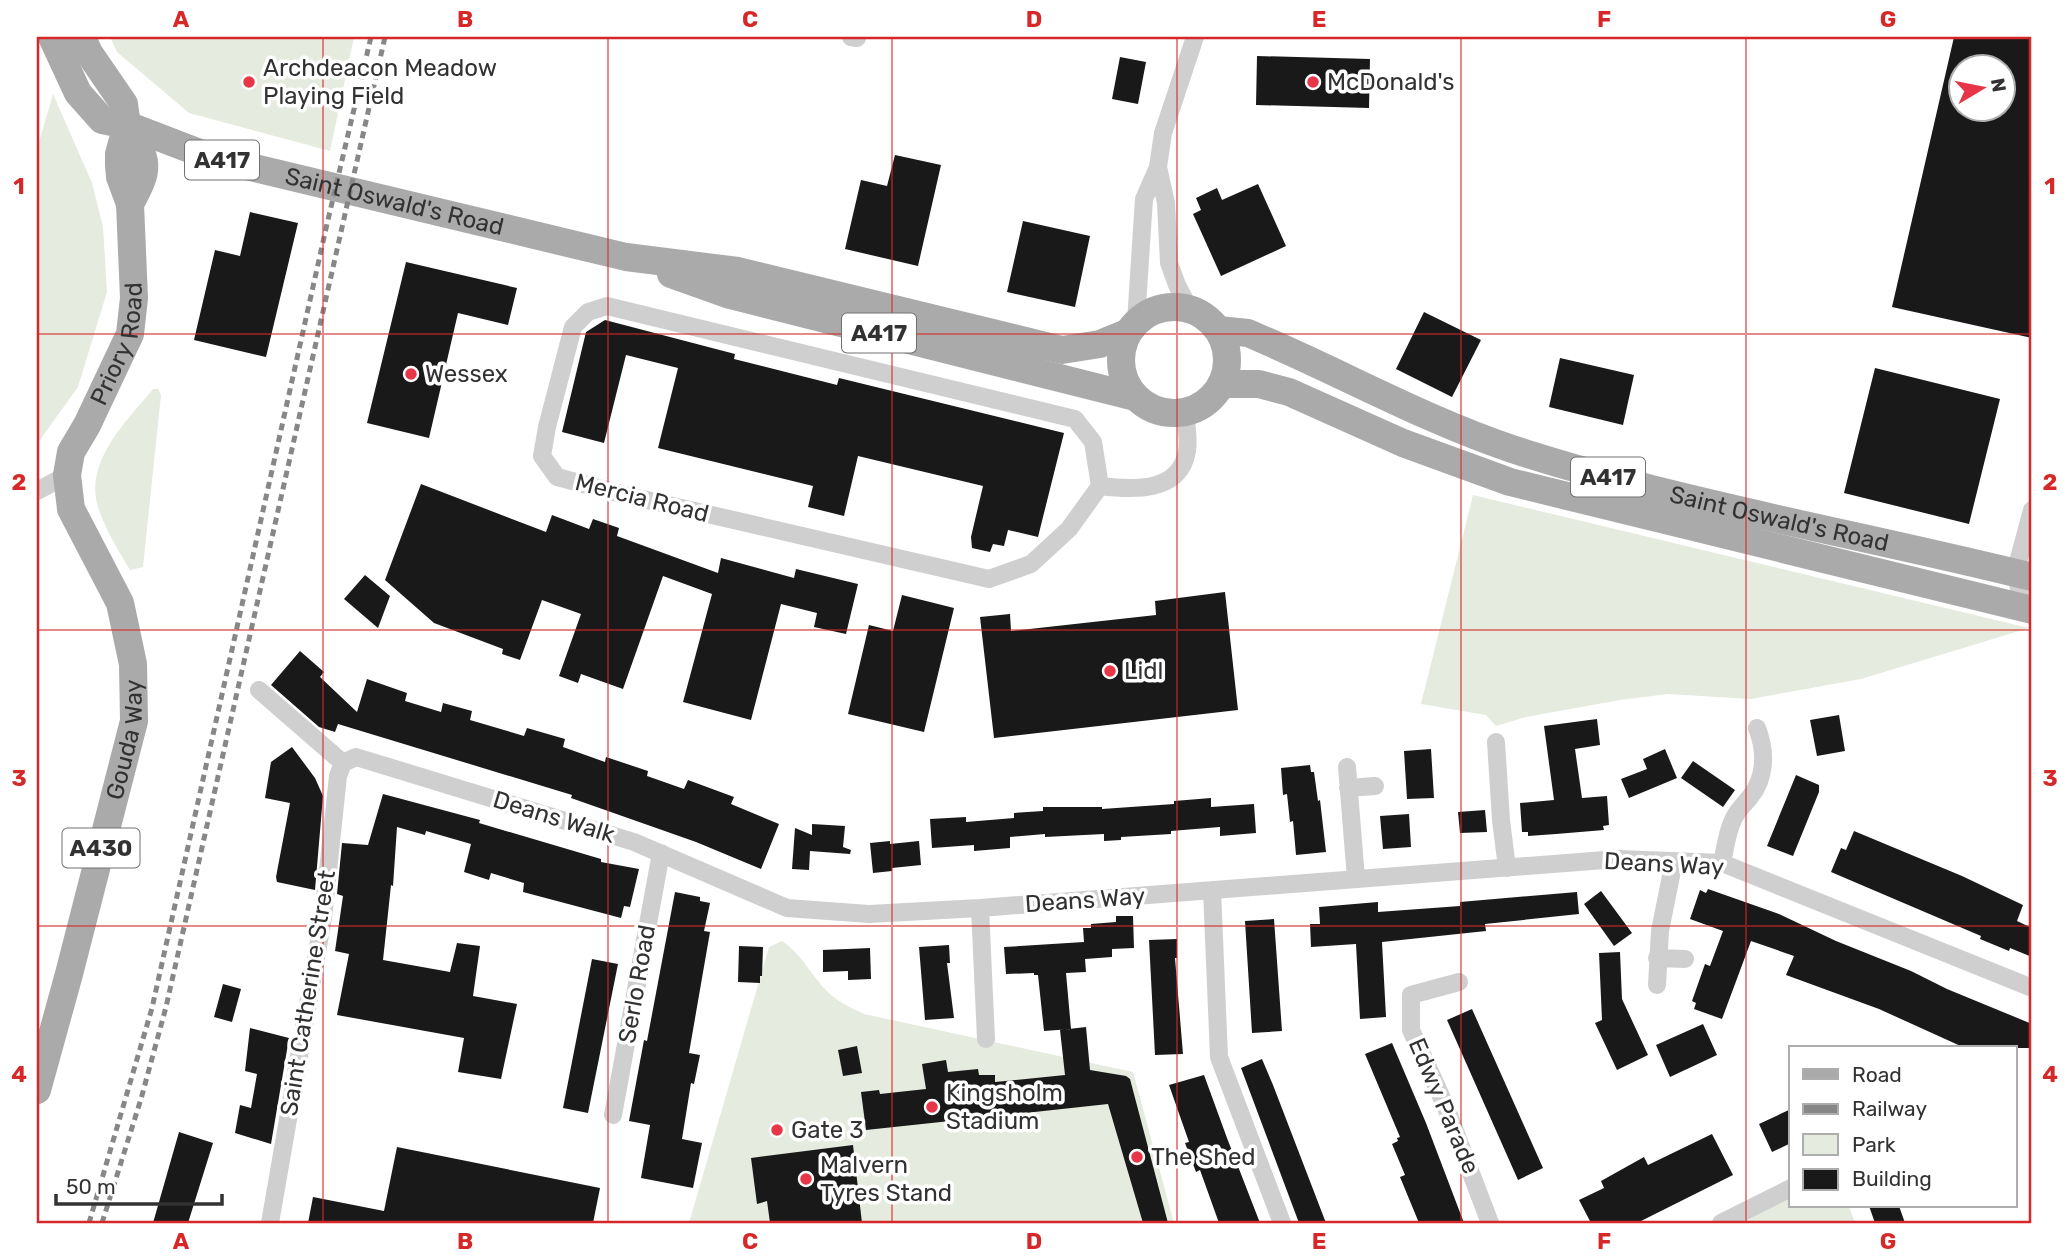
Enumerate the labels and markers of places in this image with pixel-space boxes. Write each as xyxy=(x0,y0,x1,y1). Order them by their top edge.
place label: Archdeacon Meadow Playing Field xyxy=(263,54,497,110)
place label: McDonald's xyxy=(1327,68,1454,96)
marker: Archdeacon Meadow Playing Field xyxy=(241,74,257,90)
marker: McDonald's xyxy=(1305,74,1321,90)
place label: Wessex xyxy=(425,360,508,388)
marker: Wessex xyxy=(403,366,419,382)
place label: Lidl xyxy=(1124,657,1163,685)
marker: Lidl xyxy=(1102,663,1118,679)
place label: Kingsholm Stadium xyxy=(946,1079,1063,1135)
marker: Kingsholm Stadium xyxy=(924,1099,940,1115)
place label: Gate 3 xyxy=(791,1116,864,1144)
marker: Gate 3 xyxy=(769,1122,785,1138)
place label: The Shed xyxy=(1151,1143,1256,1171)
marker: The Shed xyxy=(1129,1149,1145,1165)
place label: Malvern Tyres Stand xyxy=(820,1151,952,1207)
marker: Malvern Tyres Stand xyxy=(798,1171,814,1187)

